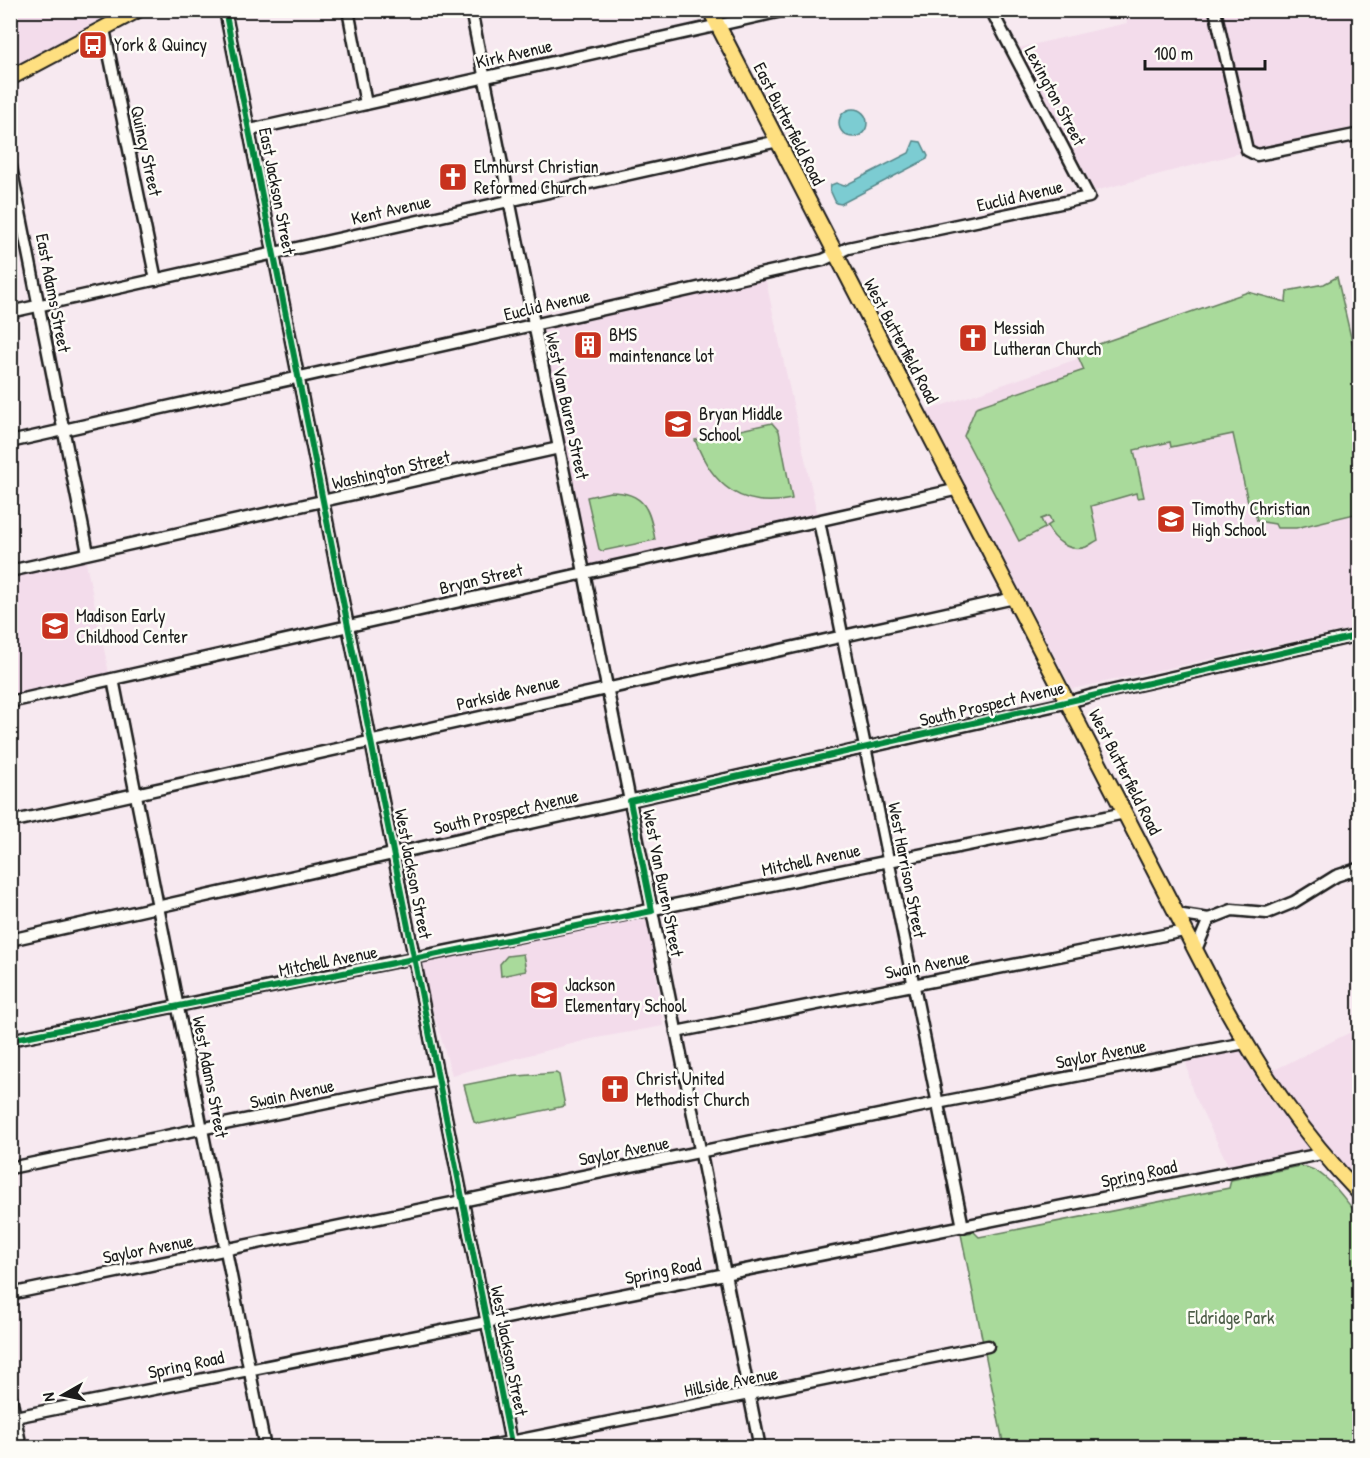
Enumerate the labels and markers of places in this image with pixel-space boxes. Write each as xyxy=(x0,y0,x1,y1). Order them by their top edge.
bus stop icon: York & Quincy xyxy=(77,29,109,61)
place label: York & Quincy xyxy=(114,32,208,57)
place label: Elmhurst Christian Reformed Church xyxy=(474,154,599,200)
church icon: Elmhurst Christian Reformed Church xyxy=(437,161,469,193)
place label: Messiah Lutheran Church xyxy=(994,315,1102,361)
place label: BMS maintenance lot xyxy=(609,322,714,368)
church icon: Messiah Lutheran Church xyxy=(957,322,989,354)
building icon: BMS maintenance lot xyxy=(572,329,604,361)
place label: Bryan Middle School xyxy=(699,401,783,447)
school or university icon: Bryan Middle School xyxy=(662,408,694,440)
place label: Timothy Christian High School xyxy=(1192,496,1310,542)
school or university icon: Timothy Christian High School xyxy=(1155,503,1187,535)
place label: Madison Early Childhood Center xyxy=(76,603,188,649)
school or university icon: Madison Early Childhood Center xyxy=(39,610,71,642)
place label: Jackson Elementary School xyxy=(565,972,687,1018)
school or university icon: Jackson Elementary School xyxy=(528,979,560,1011)
place label: Christ United Methodist Church xyxy=(636,1066,750,1112)
church icon: Christ United Methodist Church xyxy=(599,1073,631,1105)

